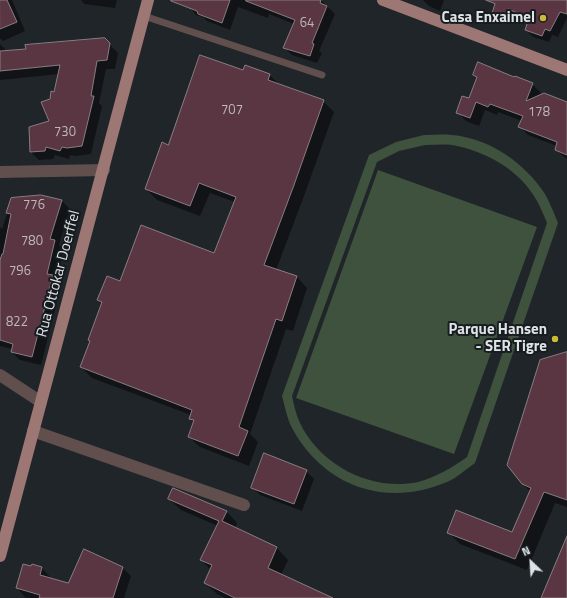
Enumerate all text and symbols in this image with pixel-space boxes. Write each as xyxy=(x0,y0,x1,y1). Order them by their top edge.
place label: Casa Enxaimel xyxy=(442,9,535,27)
marker: Casa Enxaimel xyxy=(538,13,548,23)
house number: 64 xyxy=(300,16,314,32)
house number: 707 xyxy=(221,103,243,119)
house number: 178 xyxy=(528,105,550,121)
house number: 730 xyxy=(54,125,76,141)
house number: 776 xyxy=(23,198,45,214)
street label: Rua Ottokar Doerffel xyxy=(33,209,85,339)
house number: 780 xyxy=(21,234,43,250)
house number: 796 xyxy=(9,264,31,280)
house number: 822 xyxy=(6,315,28,331)
place label: Parque Hansen - SER Tigre xyxy=(448,321,547,356)
marker: Parque Hansen - SER Tigre xyxy=(550,334,560,344)
north arrow xyxy=(511,542,551,582)
text: N xyxy=(519,542,533,560)

